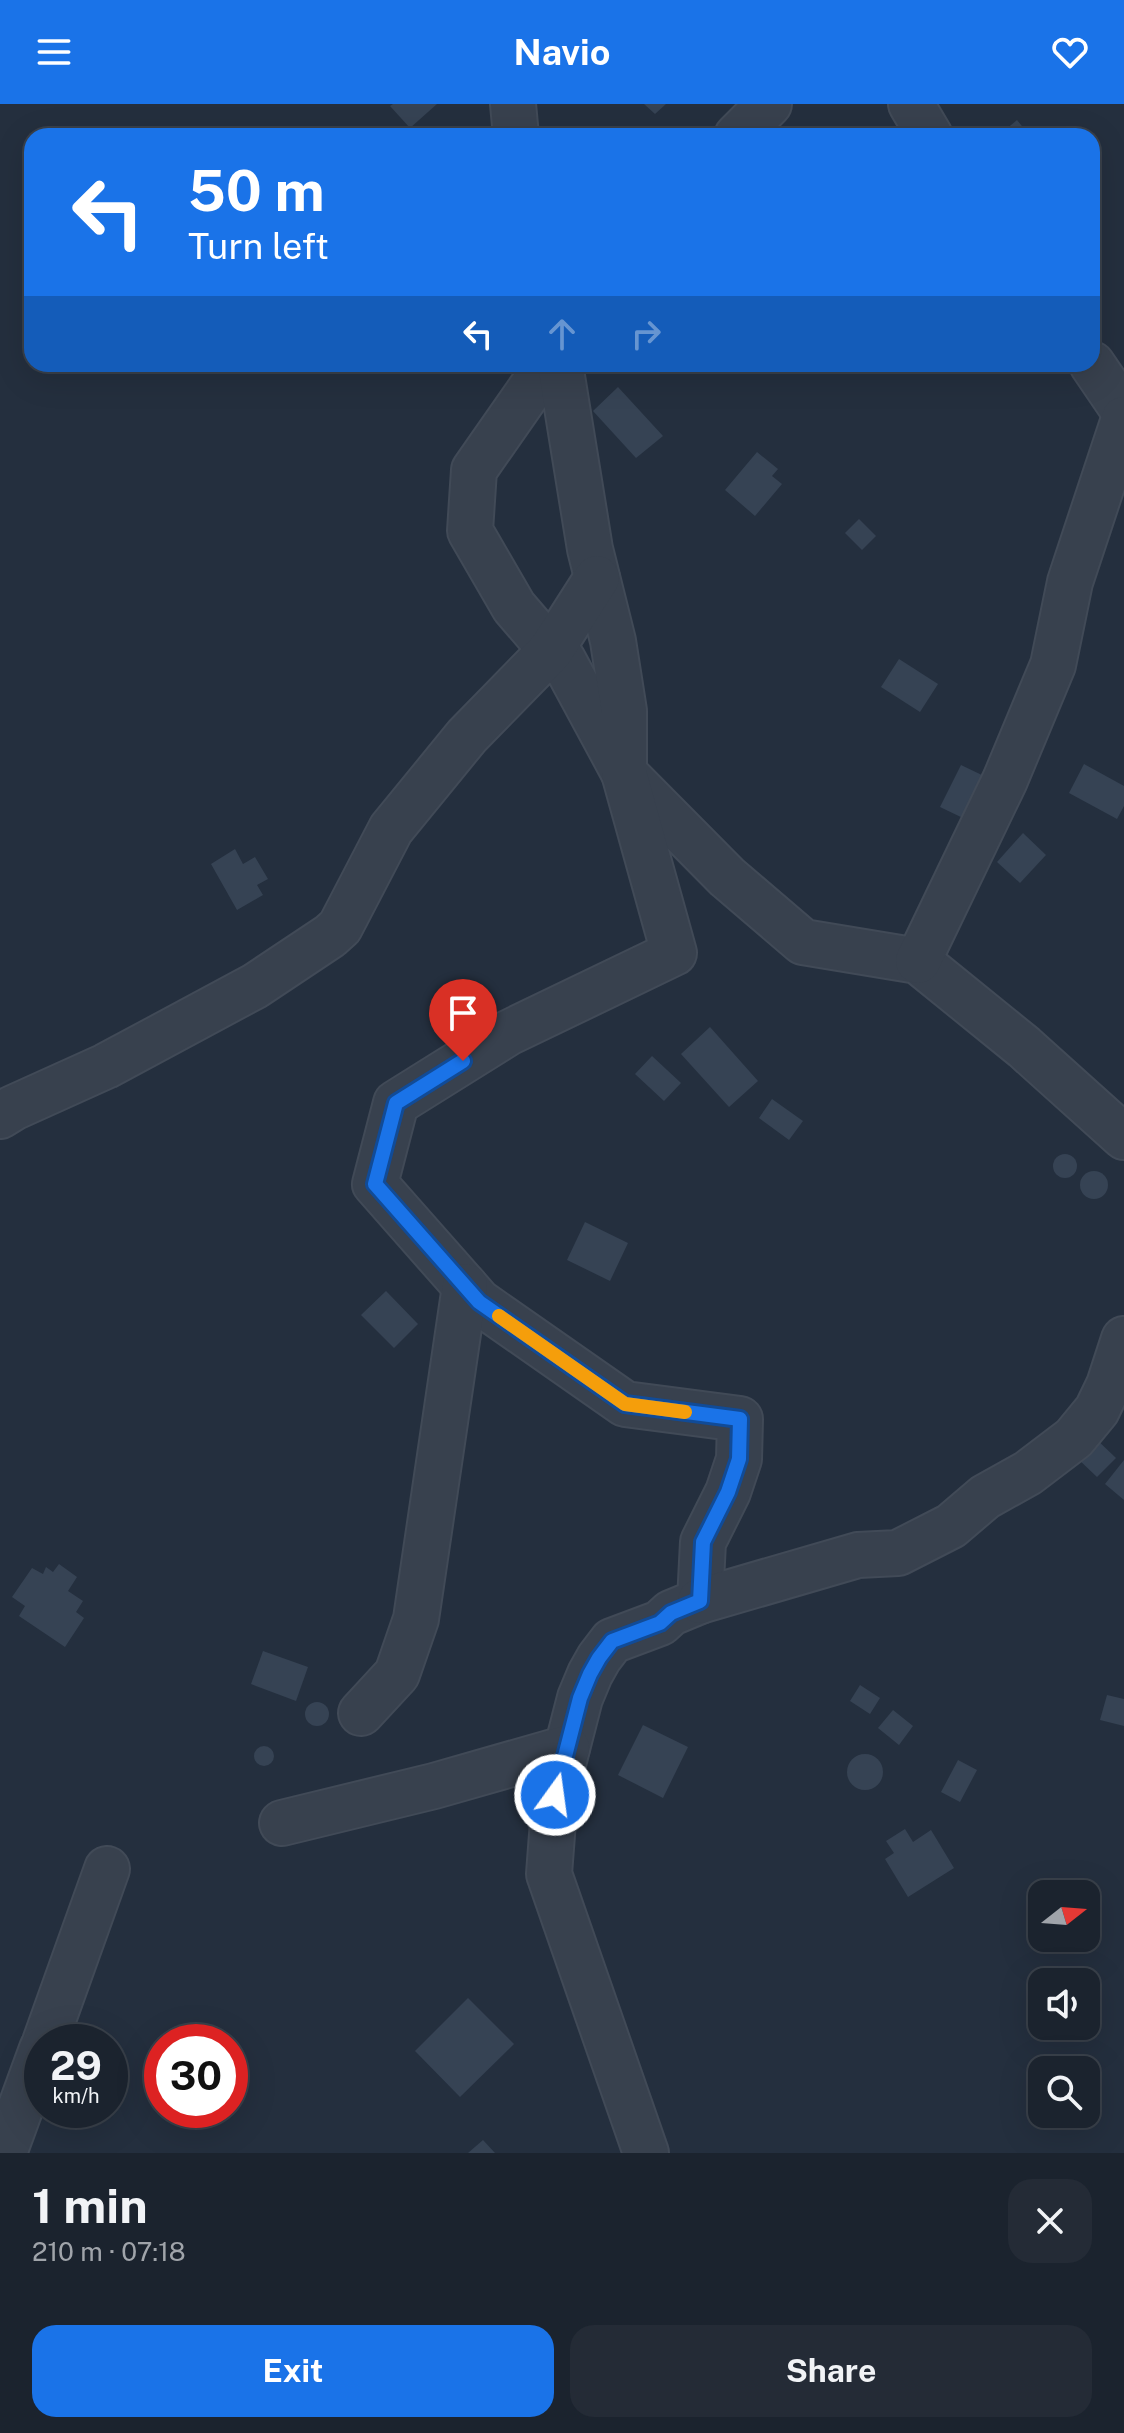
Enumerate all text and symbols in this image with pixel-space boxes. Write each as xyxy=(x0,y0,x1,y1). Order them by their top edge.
icon: menu xyxy=(32,30,76,74)
icon: heart xyxy=(1048,30,1092,74)
text: Navio xyxy=(514,31,610,73)
text: 50 m xyxy=(188,158,325,224)
icon: left xyxy=(56,160,160,264)
text: Turn left xyxy=(188,225,329,267)
icon: left xyxy=(456,312,500,356)
icon: ahead xyxy=(540,312,584,356)
icon: right xyxy=(624,312,668,356)
pin xyxy=(429,979,497,1061)
icon: arrive xyxy=(441,991,485,1035)
position arrow xyxy=(513,1753,597,1837)
north arrow xyxy=(1028,1880,1100,1952)
map controls xyxy=(1028,1880,1100,2128)
button: sound xyxy=(1028,1968,1100,2040)
speed limit sign: 30 xyxy=(144,2024,248,2128)
text: 29 xyxy=(50,2042,102,2089)
button: search xyxy=(1028,2056,1100,2128)
text: km/h xyxy=(52,2084,100,2108)
text: 1 min xyxy=(32,2177,148,2234)
button: close xyxy=(1008,2179,1092,2263)
text: 210 m · 07:18 xyxy=(32,2236,186,2267)
button: Exit xyxy=(32,2325,554,2417)
button: Share xyxy=(570,2325,1092,2417)

